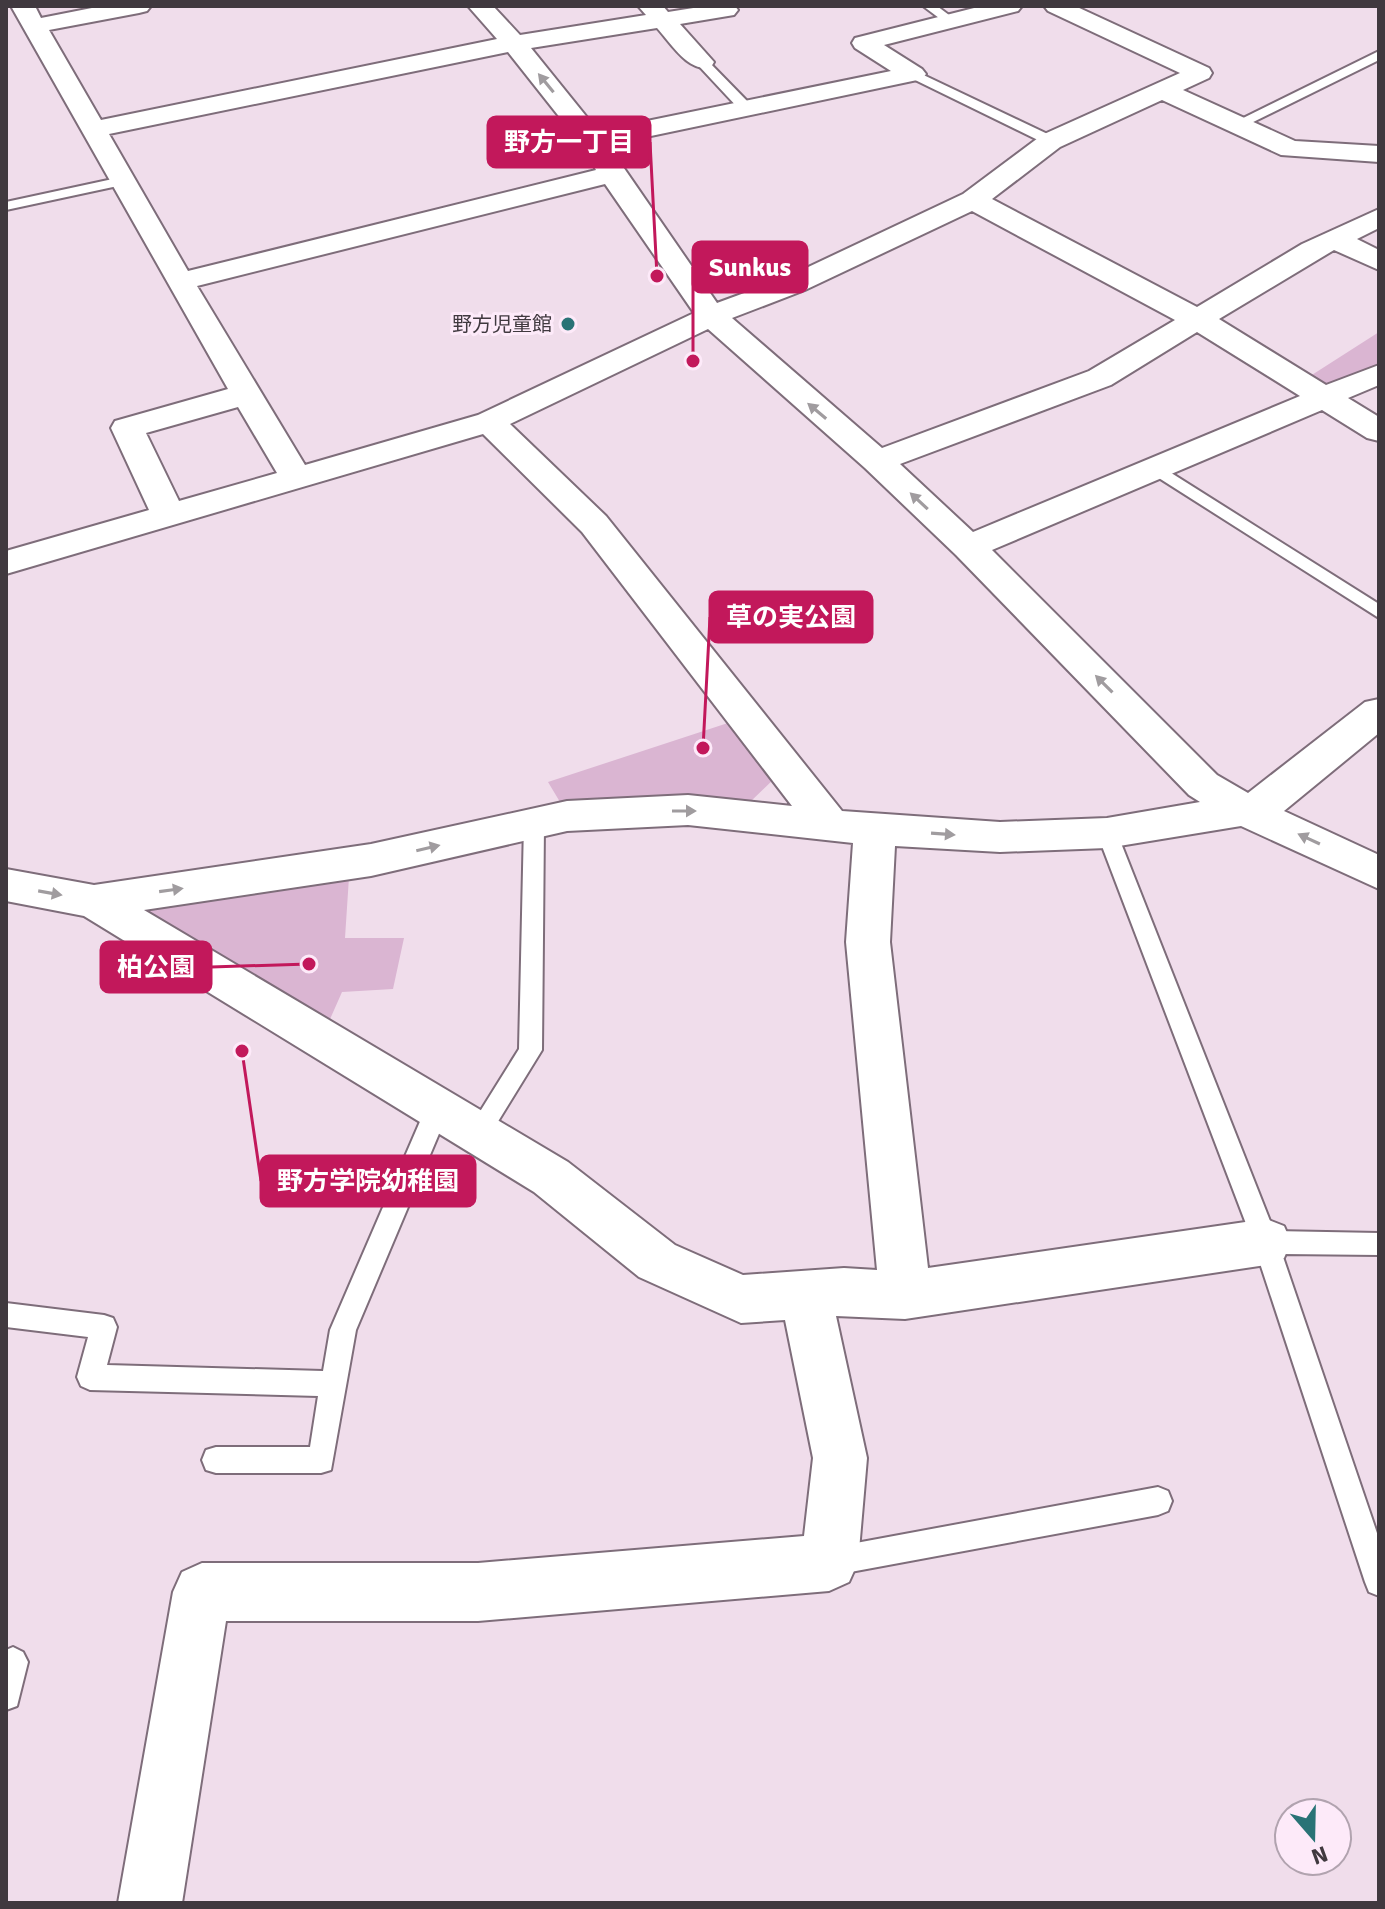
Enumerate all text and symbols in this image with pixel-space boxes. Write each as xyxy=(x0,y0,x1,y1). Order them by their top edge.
one-way arrow xyxy=(538,73,555,93)
callout: 野方一丁目 xyxy=(488,117,650,167)
text: 野方一丁目 xyxy=(504,127,634,159)
callout: Sunkus xyxy=(693,242,807,292)
text: Sunkus xyxy=(709,252,791,284)
place label: 野方児童館 xyxy=(452,312,552,337)
marker: 野方児童館 xyxy=(559,315,577,333)
one-way arrow xyxy=(808,403,828,420)
one-way arrow xyxy=(910,493,929,511)
callout: 草の実公園 xyxy=(710,592,872,642)
text: 草の実公園 xyxy=(726,602,856,634)
one-way arrow xyxy=(1095,676,1114,694)
one-way arrow xyxy=(672,805,697,817)
one-way arrow xyxy=(931,828,956,841)
one-way arrow xyxy=(1297,832,1320,846)
one-way arrow xyxy=(415,841,440,854)
one-way arrow xyxy=(159,883,184,896)
one-way arrow xyxy=(38,887,63,899)
callout: 柏公園 xyxy=(101,942,211,992)
text: 柏公園 xyxy=(117,952,195,984)
callout: 野方学院幼稚園 xyxy=(261,1156,475,1206)
text: 野方学院幼稚園 xyxy=(277,1166,459,1198)
north arrow xyxy=(1273,1797,1353,1877)
text: N xyxy=(1308,1840,1331,1871)

